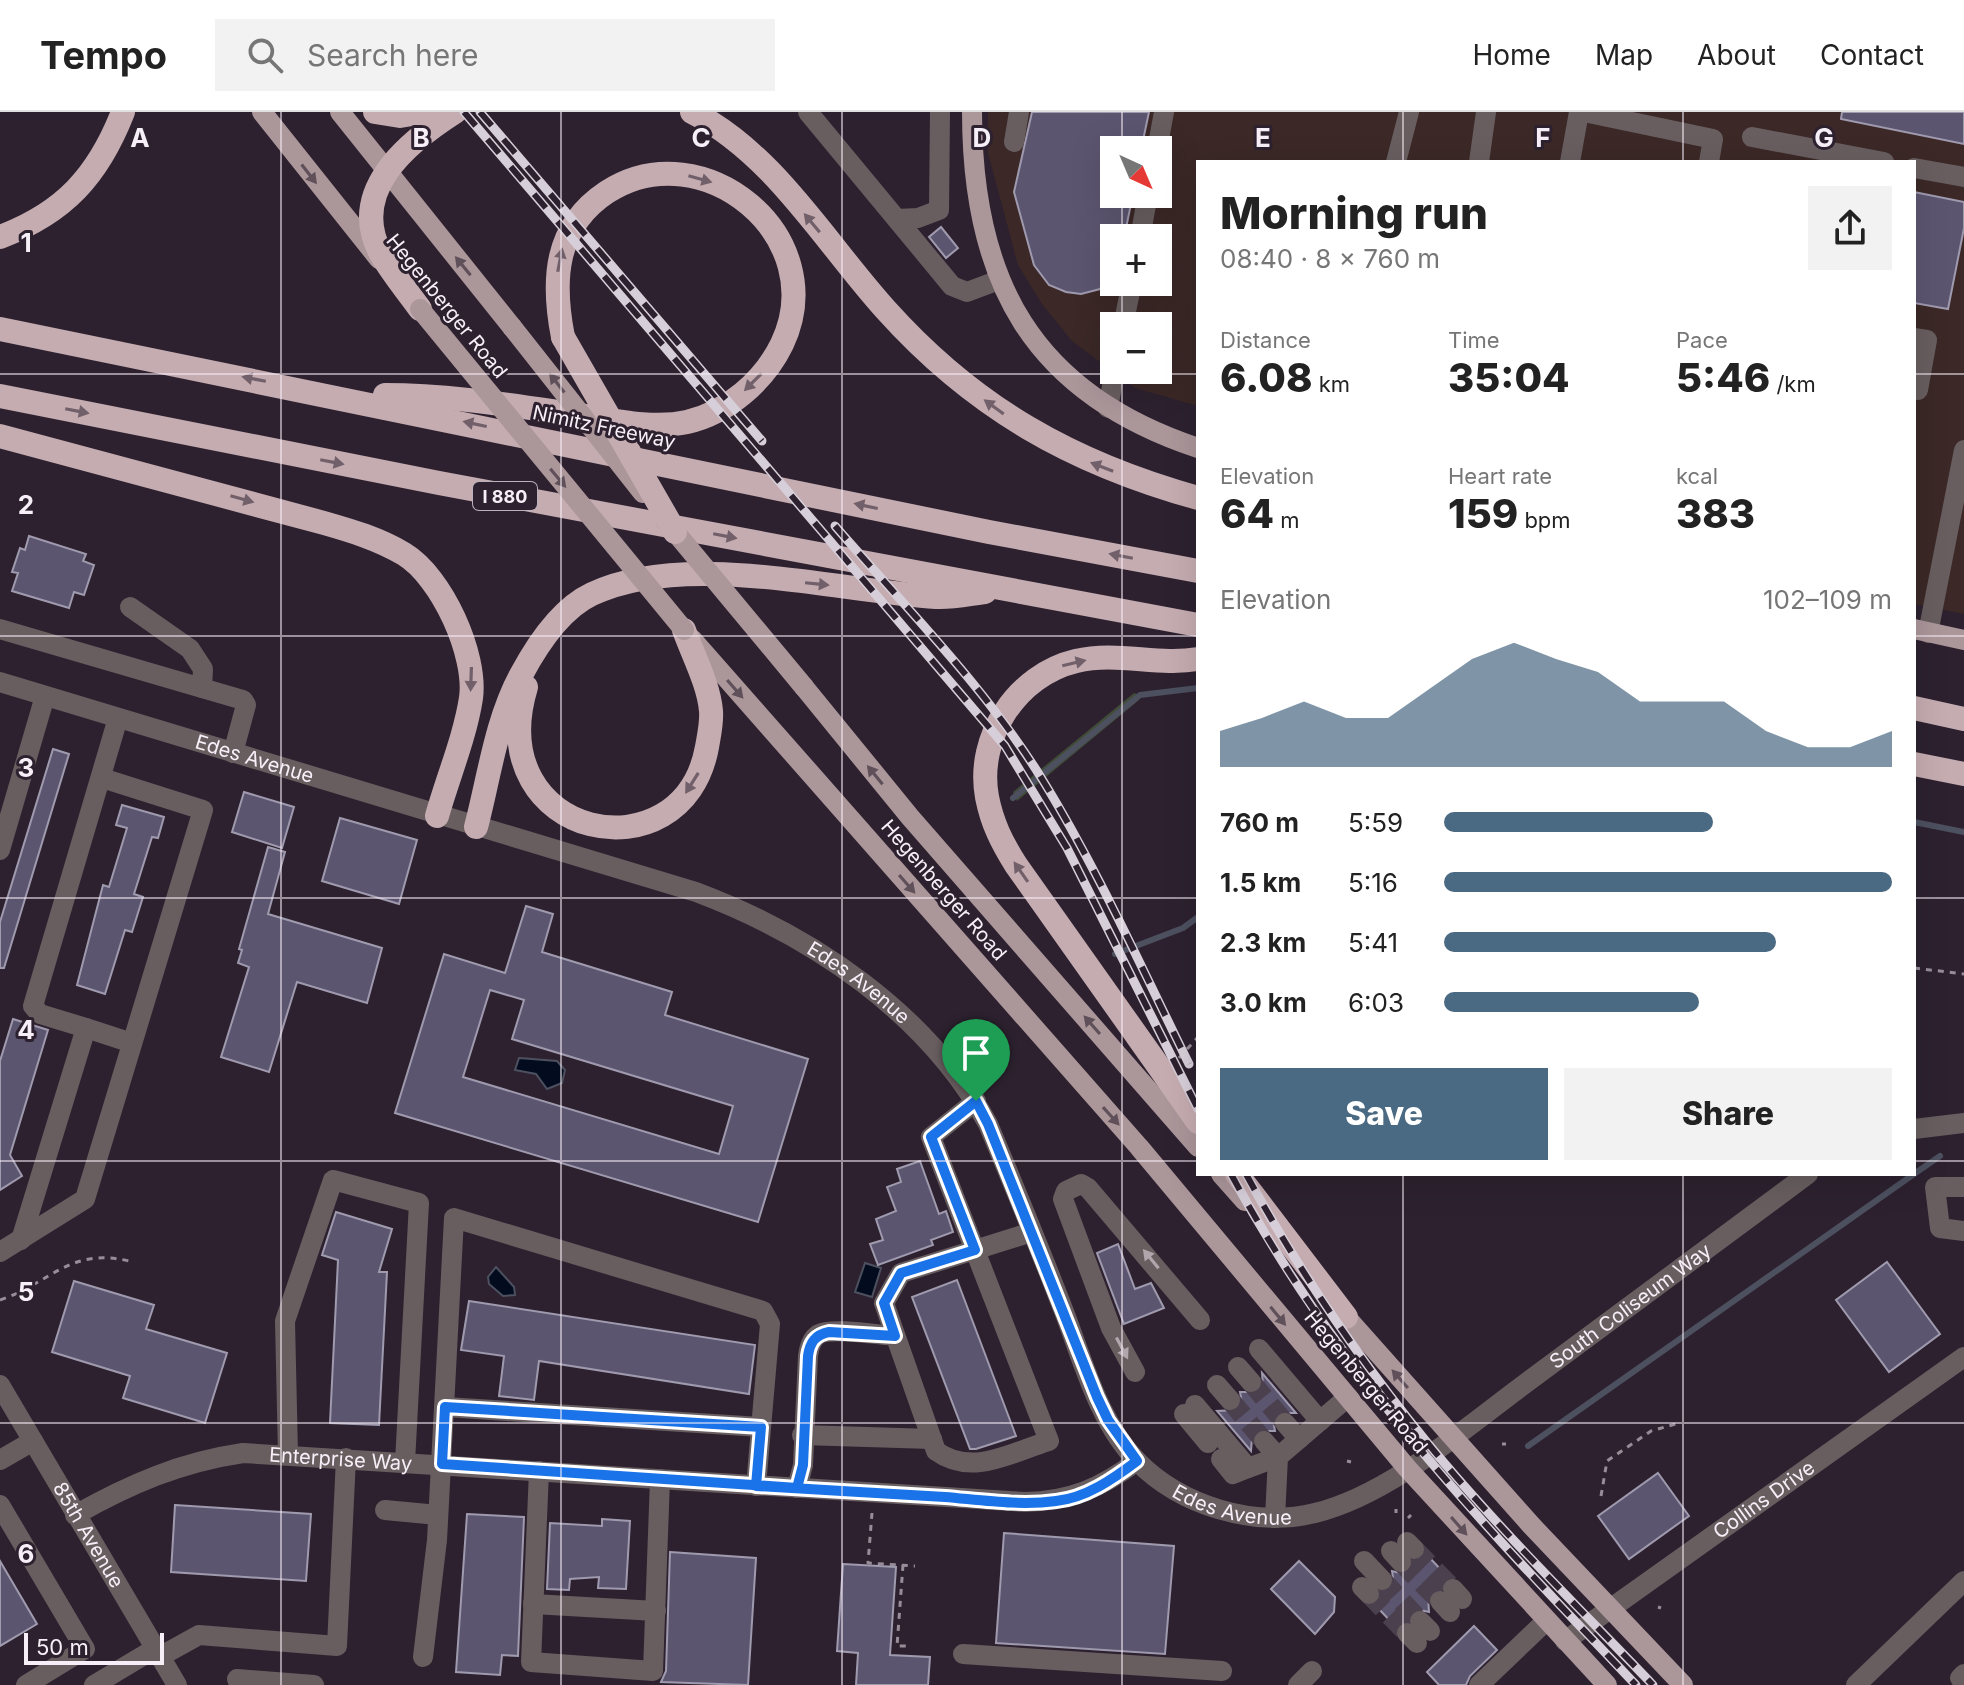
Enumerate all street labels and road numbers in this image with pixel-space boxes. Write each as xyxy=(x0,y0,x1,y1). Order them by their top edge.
street label: Hegenberger Road xyxy=(381,229,513,383)
street label: Nimitz Freeway xyxy=(530,400,678,454)
road number: I 880 xyxy=(473,482,537,510)
street label: Edes Avenue xyxy=(193,730,317,788)
street label: Hegenberger Road xyxy=(876,815,1012,965)
street label: Edes Avenue xyxy=(803,936,915,1029)
street label: South Coliseum Way xyxy=(1545,1238,1716,1374)
street label: Hegenberger Road xyxy=(1299,1306,1433,1458)
street label: Enterprise Way xyxy=(268,1443,413,1476)
street label: Collins Drive xyxy=(1708,1455,1819,1544)
street label: 85th Avenue xyxy=(48,1478,129,1592)
street label: Edes Avenue xyxy=(1168,1479,1292,1530)

